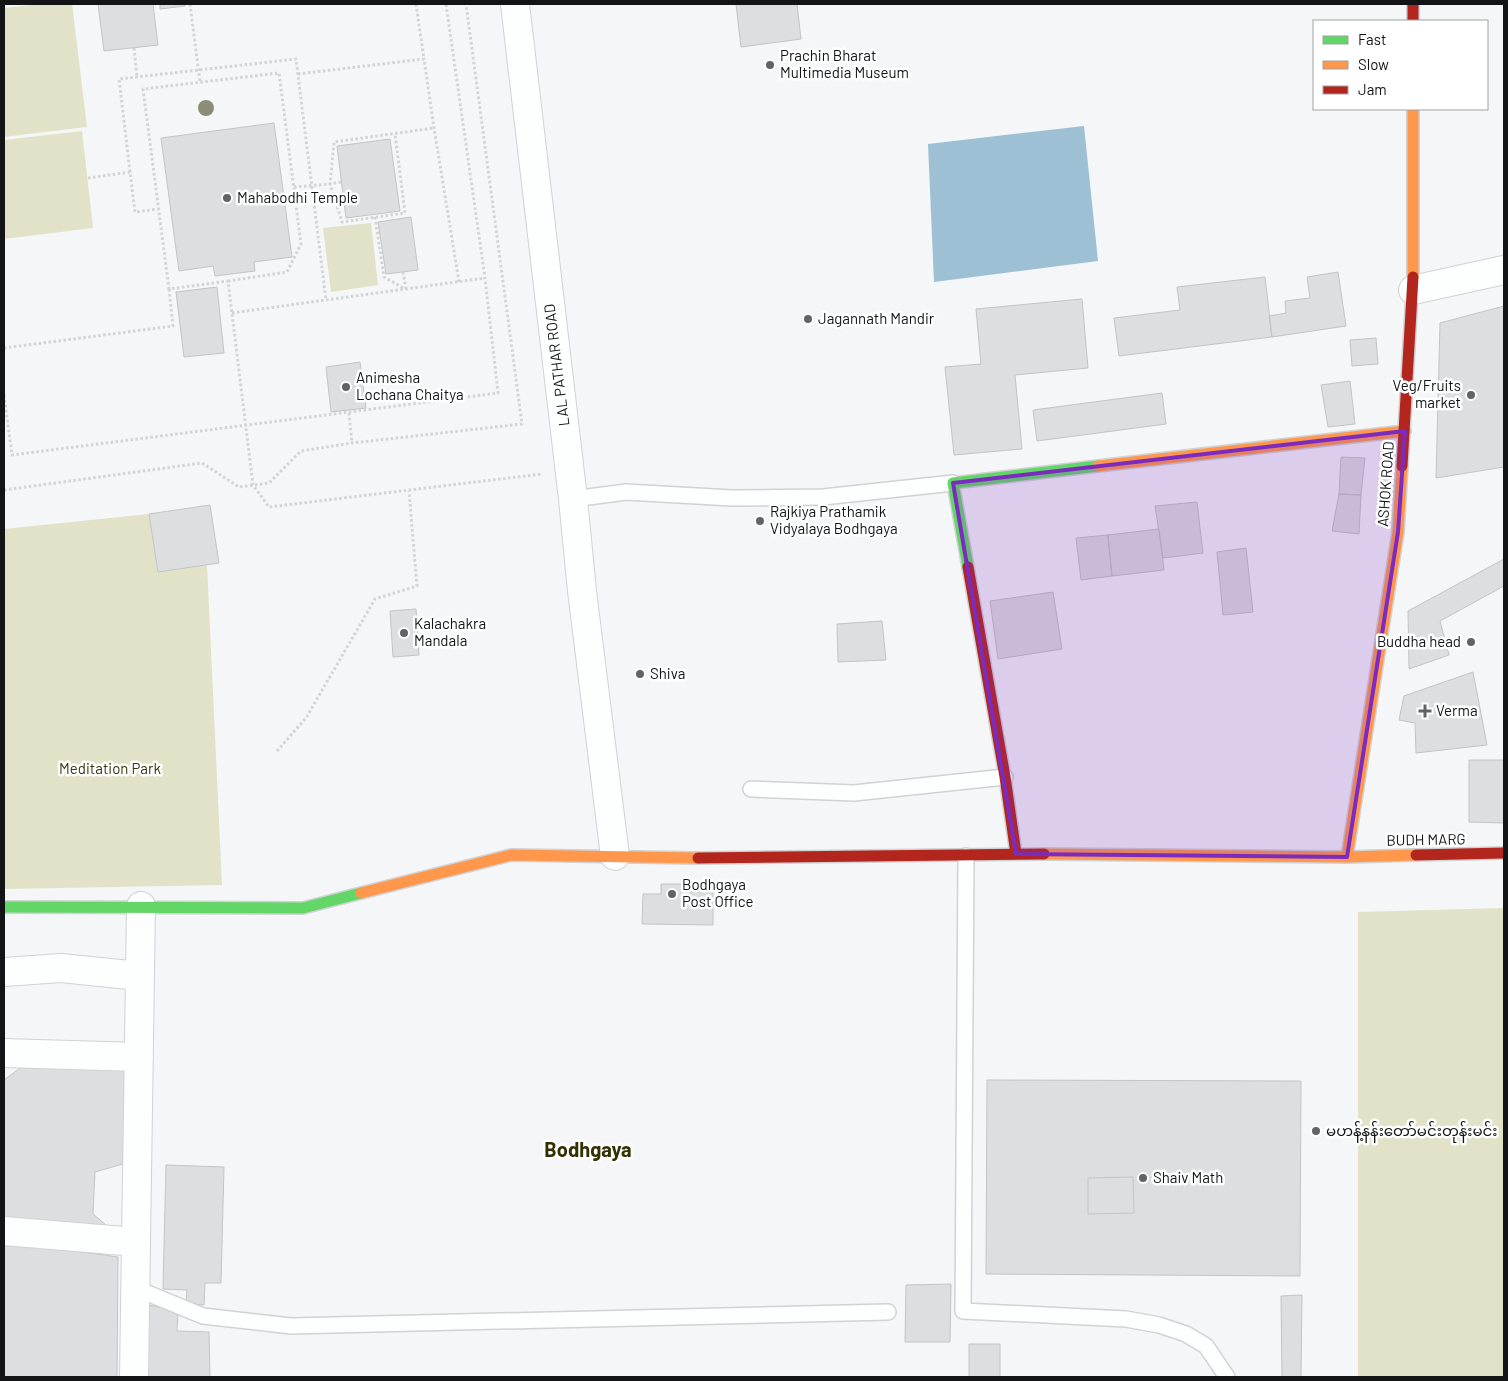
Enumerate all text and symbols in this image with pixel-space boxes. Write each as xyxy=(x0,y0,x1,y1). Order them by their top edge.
legend xyxy=(1313,20,1488,110)
text: Fast xyxy=(1358,30,1386,48)
place label: Prachin Bharat Multimedia Museum xyxy=(780,46,909,81)
text: Slow xyxy=(1358,55,1389,73)
marker: Prachin Bharat Multimedia Museum xyxy=(764,59,776,71)
text: Jam xyxy=(1358,80,1387,98)
place label: Mahabodhi Temple xyxy=(237,188,358,206)
marker: Mahabodhi Temple xyxy=(221,192,233,204)
street label: LAL PATHAR ROAD xyxy=(540,303,572,427)
place label: Jagannath Mandir xyxy=(818,309,935,327)
marker: Jagannath Mandir xyxy=(802,313,814,325)
place label: Animesha Lochana Chaitya xyxy=(356,368,464,403)
place label: Veg/Fruits market xyxy=(1393,376,1461,411)
marker: Animesha Lochana Chaitya xyxy=(340,381,352,393)
marker: Veg/Fruits market xyxy=(1465,389,1477,401)
street label: ASHOK ROAD xyxy=(1373,441,1397,527)
place label: Rajkiya Prathamik Vidyalaya Bodhgaya xyxy=(770,502,898,537)
marker: Rajkiya Prathamik Vidyalaya Bodhgaya xyxy=(754,515,766,527)
place label: Kalachakra Mandala xyxy=(414,614,486,649)
marker: Kalachakra Mandala xyxy=(398,627,410,639)
place label: Buddha head xyxy=(1377,632,1461,650)
marker: Buddha head xyxy=(1465,636,1477,648)
place label: Shiva xyxy=(650,664,685,682)
marker: Shiva xyxy=(634,668,646,680)
place label: Verma xyxy=(1436,701,1478,719)
marker: Verma xyxy=(1418,704,1432,718)
park label: Meditation Park xyxy=(59,759,161,777)
street label: BUDH MARG xyxy=(1386,829,1466,849)
place label: Bodhgaya Post Office xyxy=(682,875,754,910)
marker: Bodhgaya Post Office xyxy=(666,888,678,900)
place label: မဟန့်နန်းတော်မင်းတုန်းမင်း xyxy=(1326,1121,1498,1143)
marker: မဟန့်နန်းတော်မင်းတုန်းမင်း xyxy=(1310,1125,1322,1137)
district label: Bodhgaya xyxy=(544,1137,632,1161)
place label: Shaiv Math xyxy=(1153,1168,1223,1186)
marker: Shaiv Math xyxy=(1137,1172,1149,1184)

